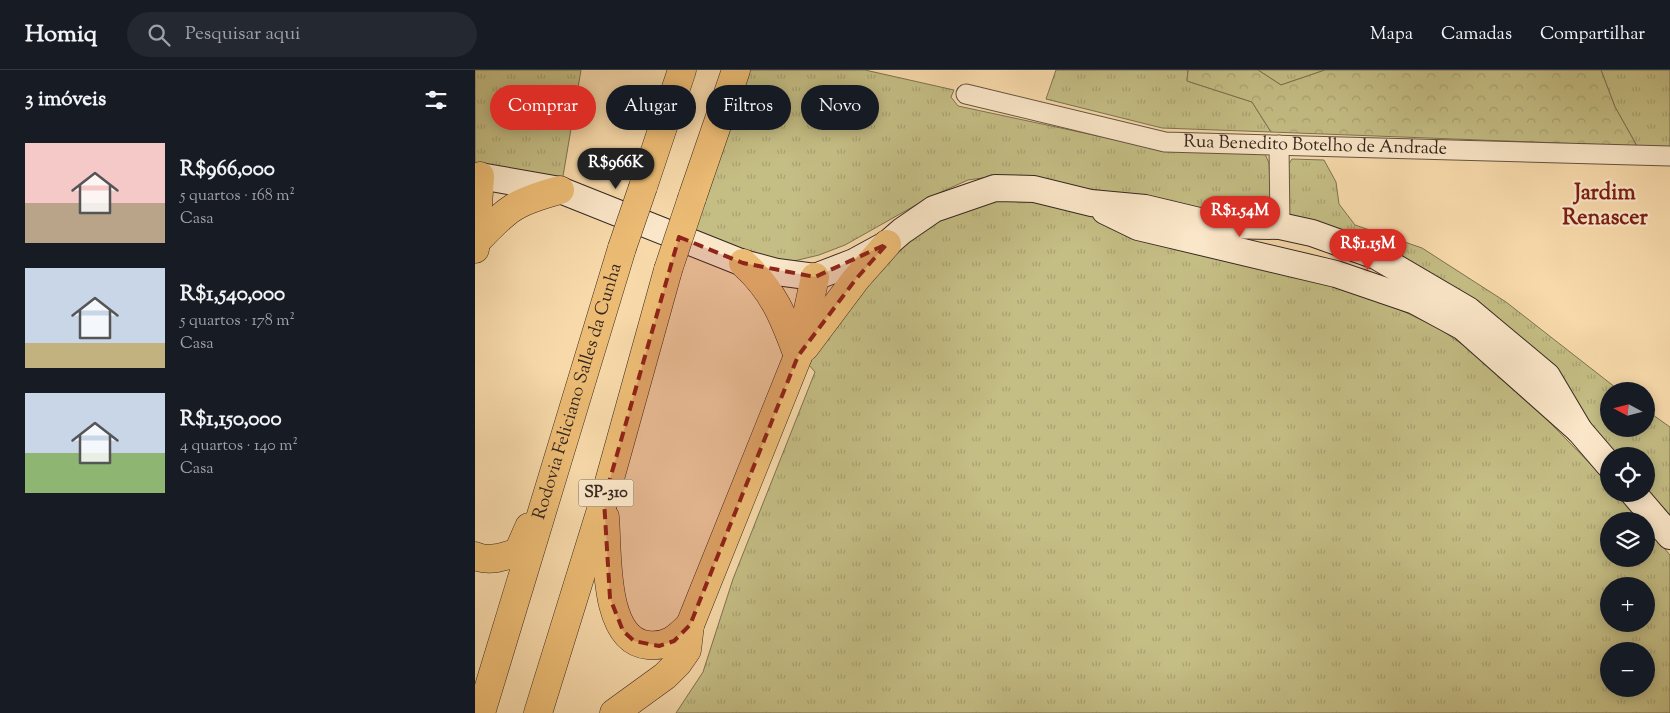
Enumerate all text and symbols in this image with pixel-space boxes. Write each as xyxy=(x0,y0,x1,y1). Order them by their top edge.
search box xyxy=(127,12,477,57)
text: Homiq xyxy=(25,18,97,52)
icon: search xyxy=(145,21,173,49)
text: Pesquisar aqui xyxy=(185,21,300,48)
text: Mapa xyxy=(1370,22,1413,48)
text: Camadas xyxy=(1441,22,1512,48)
text: Compartilhar xyxy=(1540,22,1645,48)
text: 3 imóveis xyxy=(25,85,106,115)
chip: Comprar xyxy=(490,85,596,130)
chip: Alugar xyxy=(606,85,696,130)
chip: Filtros xyxy=(706,85,791,130)
chip: Novo xyxy=(801,85,879,130)
icon: filters xyxy=(422,86,450,114)
street label: Rua Benedito Botelho de Andrade xyxy=(1183,130,1447,163)
pin: R$966K xyxy=(575,148,657,190)
text: R$966K xyxy=(588,152,644,175)
text: R$966,000 xyxy=(180,155,275,185)
icon: home xyxy=(65,163,125,223)
district label: Jardim Renascer xyxy=(1562,178,1649,235)
text: 5 quartos · 168 m² xyxy=(180,185,295,208)
pin: R$1.54M xyxy=(1194,196,1286,238)
text: R$1.54M xyxy=(1211,200,1269,223)
text: Casa xyxy=(180,208,214,231)
pin: R$1.15M xyxy=(1322,228,1414,271)
text: R$1.15M xyxy=(1340,233,1396,256)
street label: Rodovia Feliciano Salles da Cunha xyxy=(527,260,630,523)
text: R$1,540,000 xyxy=(180,280,285,310)
icon: home xyxy=(65,288,125,348)
text: 5 quartos · 178 m² xyxy=(180,310,295,333)
text: Casa xyxy=(180,333,214,356)
north arrow xyxy=(1600,382,1655,438)
map controls xyxy=(1600,382,1655,697)
text: R$1,150,000 xyxy=(180,405,282,435)
icon: home xyxy=(65,413,125,473)
text: 4 quartos · 140 m² xyxy=(180,435,298,458)
button: locate xyxy=(1600,447,1655,502)
text: Casa xyxy=(180,458,214,481)
road number: SP-310 xyxy=(579,479,633,506)
button: layers xyxy=(1600,512,1655,567)
button: + xyxy=(1600,577,1655,632)
button: − xyxy=(1600,642,1655,697)

